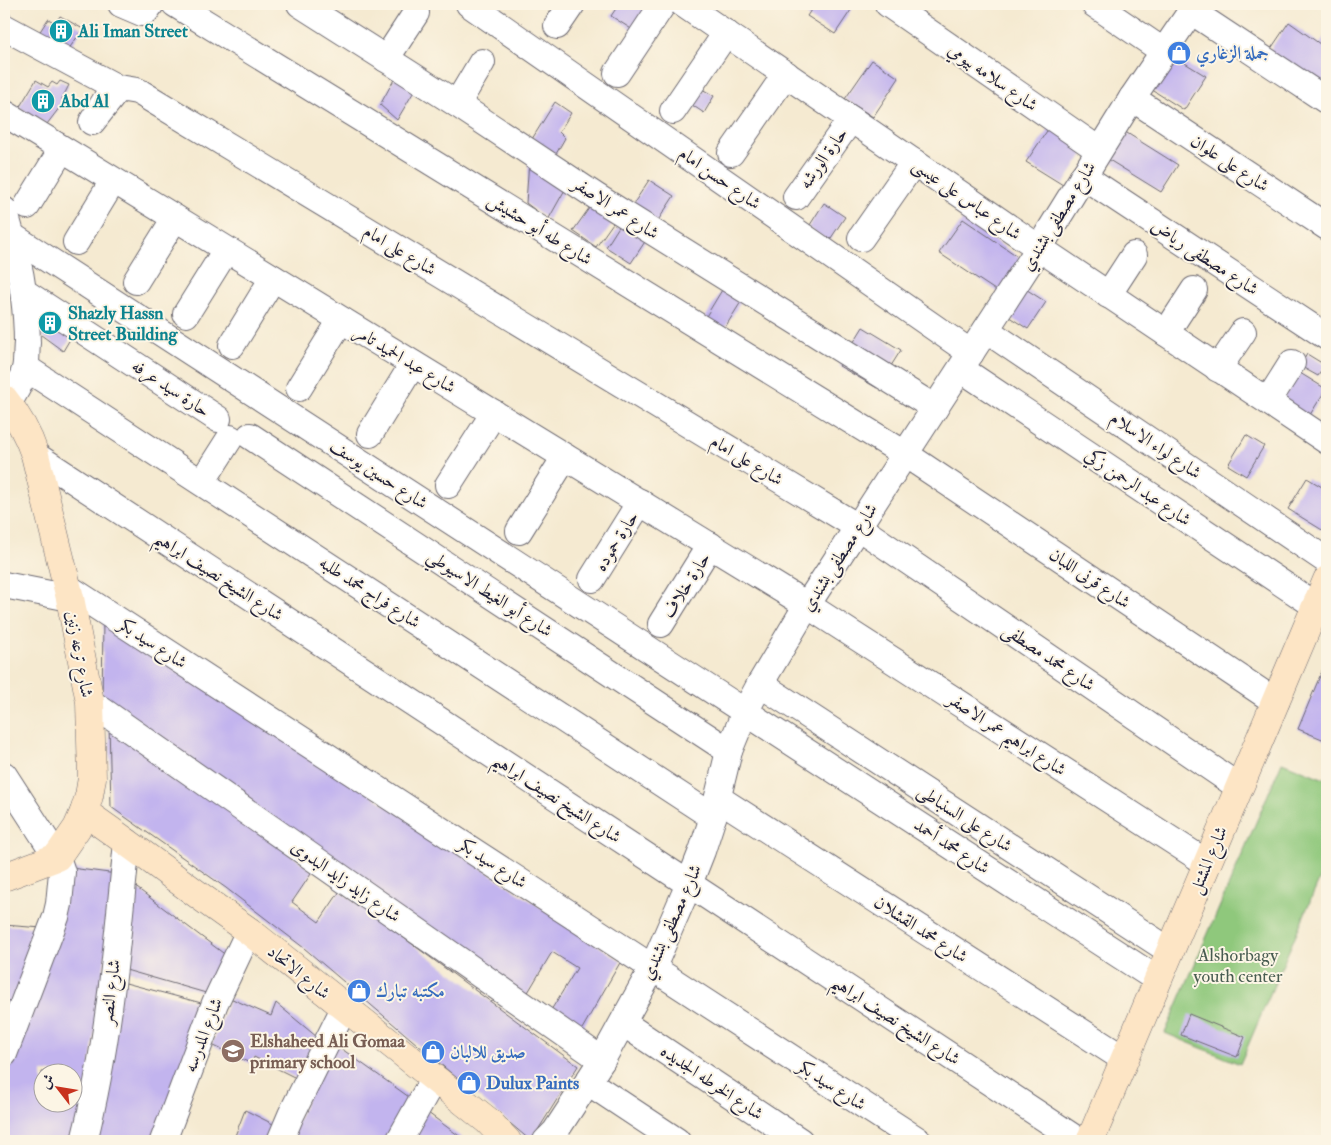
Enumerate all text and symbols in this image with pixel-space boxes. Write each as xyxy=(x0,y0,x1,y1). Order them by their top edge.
building icon: Ali Iman Street xyxy=(48,18,74,44)
place label: Ali Iman Street xyxy=(77,20,188,43)
street label: شارع سلامه بيومي xyxy=(942,38,1042,119)
shop icon: جملة الزغاري xyxy=(1166,40,1192,66)
place label: جملة الزغاري xyxy=(1196,42,1269,68)
building icon: Abd Al xyxy=(30,88,56,114)
place label: Abd Al xyxy=(59,90,109,113)
street label: حارة الورشه xyxy=(794,123,853,194)
street label: شارع على علوان xyxy=(1184,129,1273,200)
street label: شارع حسن امام xyxy=(672,142,765,218)
street label: شارع عباس على عيسى xyxy=(906,153,1026,248)
street label: شارع مصطفى بشندي xyxy=(1016,157,1104,277)
street label: شارع عمر الاصفر xyxy=(565,171,663,247)
street label: شارع طه أبو حشيش xyxy=(481,186,597,273)
street label: شارع مصطفى رياض xyxy=(1145,214,1263,303)
street label: شارع على امام xyxy=(357,220,440,285)
place label: Shazly Hassn Street Building xyxy=(68,302,179,346)
building icon: Shazly Hassn Street Building xyxy=(37,310,63,336)
street label: شارع عبد الحميد تامر xyxy=(348,320,460,401)
street label: حارة سيد عرفه xyxy=(127,355,214,423)
street label: شارع لواء الاسلام xyxy=(1103,406,1206,488)
street label: شارع على امام xyxy=(704,430,787,495)
street label: شارع حسين يوسف xyxy=(324,434,432,517)
street label: شارع عبد الرحمن زكي xyxy=(1078,443,1196,534)
street label: شارع مصطفى بشندي xyxy=(796,499,885,617)
street label: حارة حموده xyxy=(589,507,644,576)
street label: شارع الشيخ نصيف ابراهيم xyxy=(147,526,288,632)
street label: شارع أبو الغيط الاسيوطي xyxy=(420,543,558,647)
street label: شارع قرنى اللبان xyxy=(1043,543,1135,616)
street label: حارة خلاف xyxy=(657,548,716,623)
street label: شارع فراج محمد طلبه xyxy=(312,551,425,637)
street label: شارع ترعه زنين xyxy=(58,609,98,700)
street label: شارع سيد بكر xyxy=(111,612,191,677)
street label: شارع محمد مصطفى xyxy=(996,618,1099,699)
street label: شارع ابراهيم عمر الاصفر xyxy=(938,686,1070,786)
street label: شارع الشيخ نصيف ابراهيم xyxy=(485,748,626,854)
street label: شارع على السنباطى xyxy=(911,779,1017,860)
street label: شارع محمد أحمد xyxy=(908,812,995,882)
street label: شارع المشتل xyxy=(1184,823,1236,899)
street label: شارع سيد بكر xyxy=(451,832,531,897)
street label: شارع زايد زايد البدوى xyxy=(285,835,405,930)
street label: شارع مصطفى بشندي xyxy=(636,861,710,985)
street label: شارع محمد القشلان xyxy=(868,891,972,971)
street label: شارع الاتحاد xyxy=(261,940,335,1007)
park label: Alshorbagy youth center xyxy=(1194,944,1283,988)
street label: شارع النصر xyxy=(95,958,129,1028)
street label: شارع الشيخ نصيف ابراهيم xyxy=(824,970,965,1076)
shop icon: مكتبه تبارك xyxy=(346,978,372,1004)
place label: مكتبه تبارك xyxy=(376,980,445,1003)
street label: شارع المدرسه xyxy=(179,995,231,1077)
place label: Elshaheed Ali Gomaa primary school xyxy=(249,1030,405,1074)
school or university icon: Elshaheed Ali Gomaa primary school xyxy=(220,1038,246,1064)
shop icon: صديق للالبان xyxy=(420,1039,446,1065)
street label: شارع الخرطه الجديده xyxy=(654,1039,768,1128)
place label: صديق للالبان xyxy=(450,1041,526,1064)
street label: شارع سيد بكر xyxy=(790,1054,870,1119)
north arrow xyxy=(32,1062,82,1112)
shop icon: Dulux Paints xyxy=(456,1070,482,1096)
text: ش xyxy=(36,1071,58,1092)
place label: Dulux Paints xyxy=(486,1072,579,1095)

